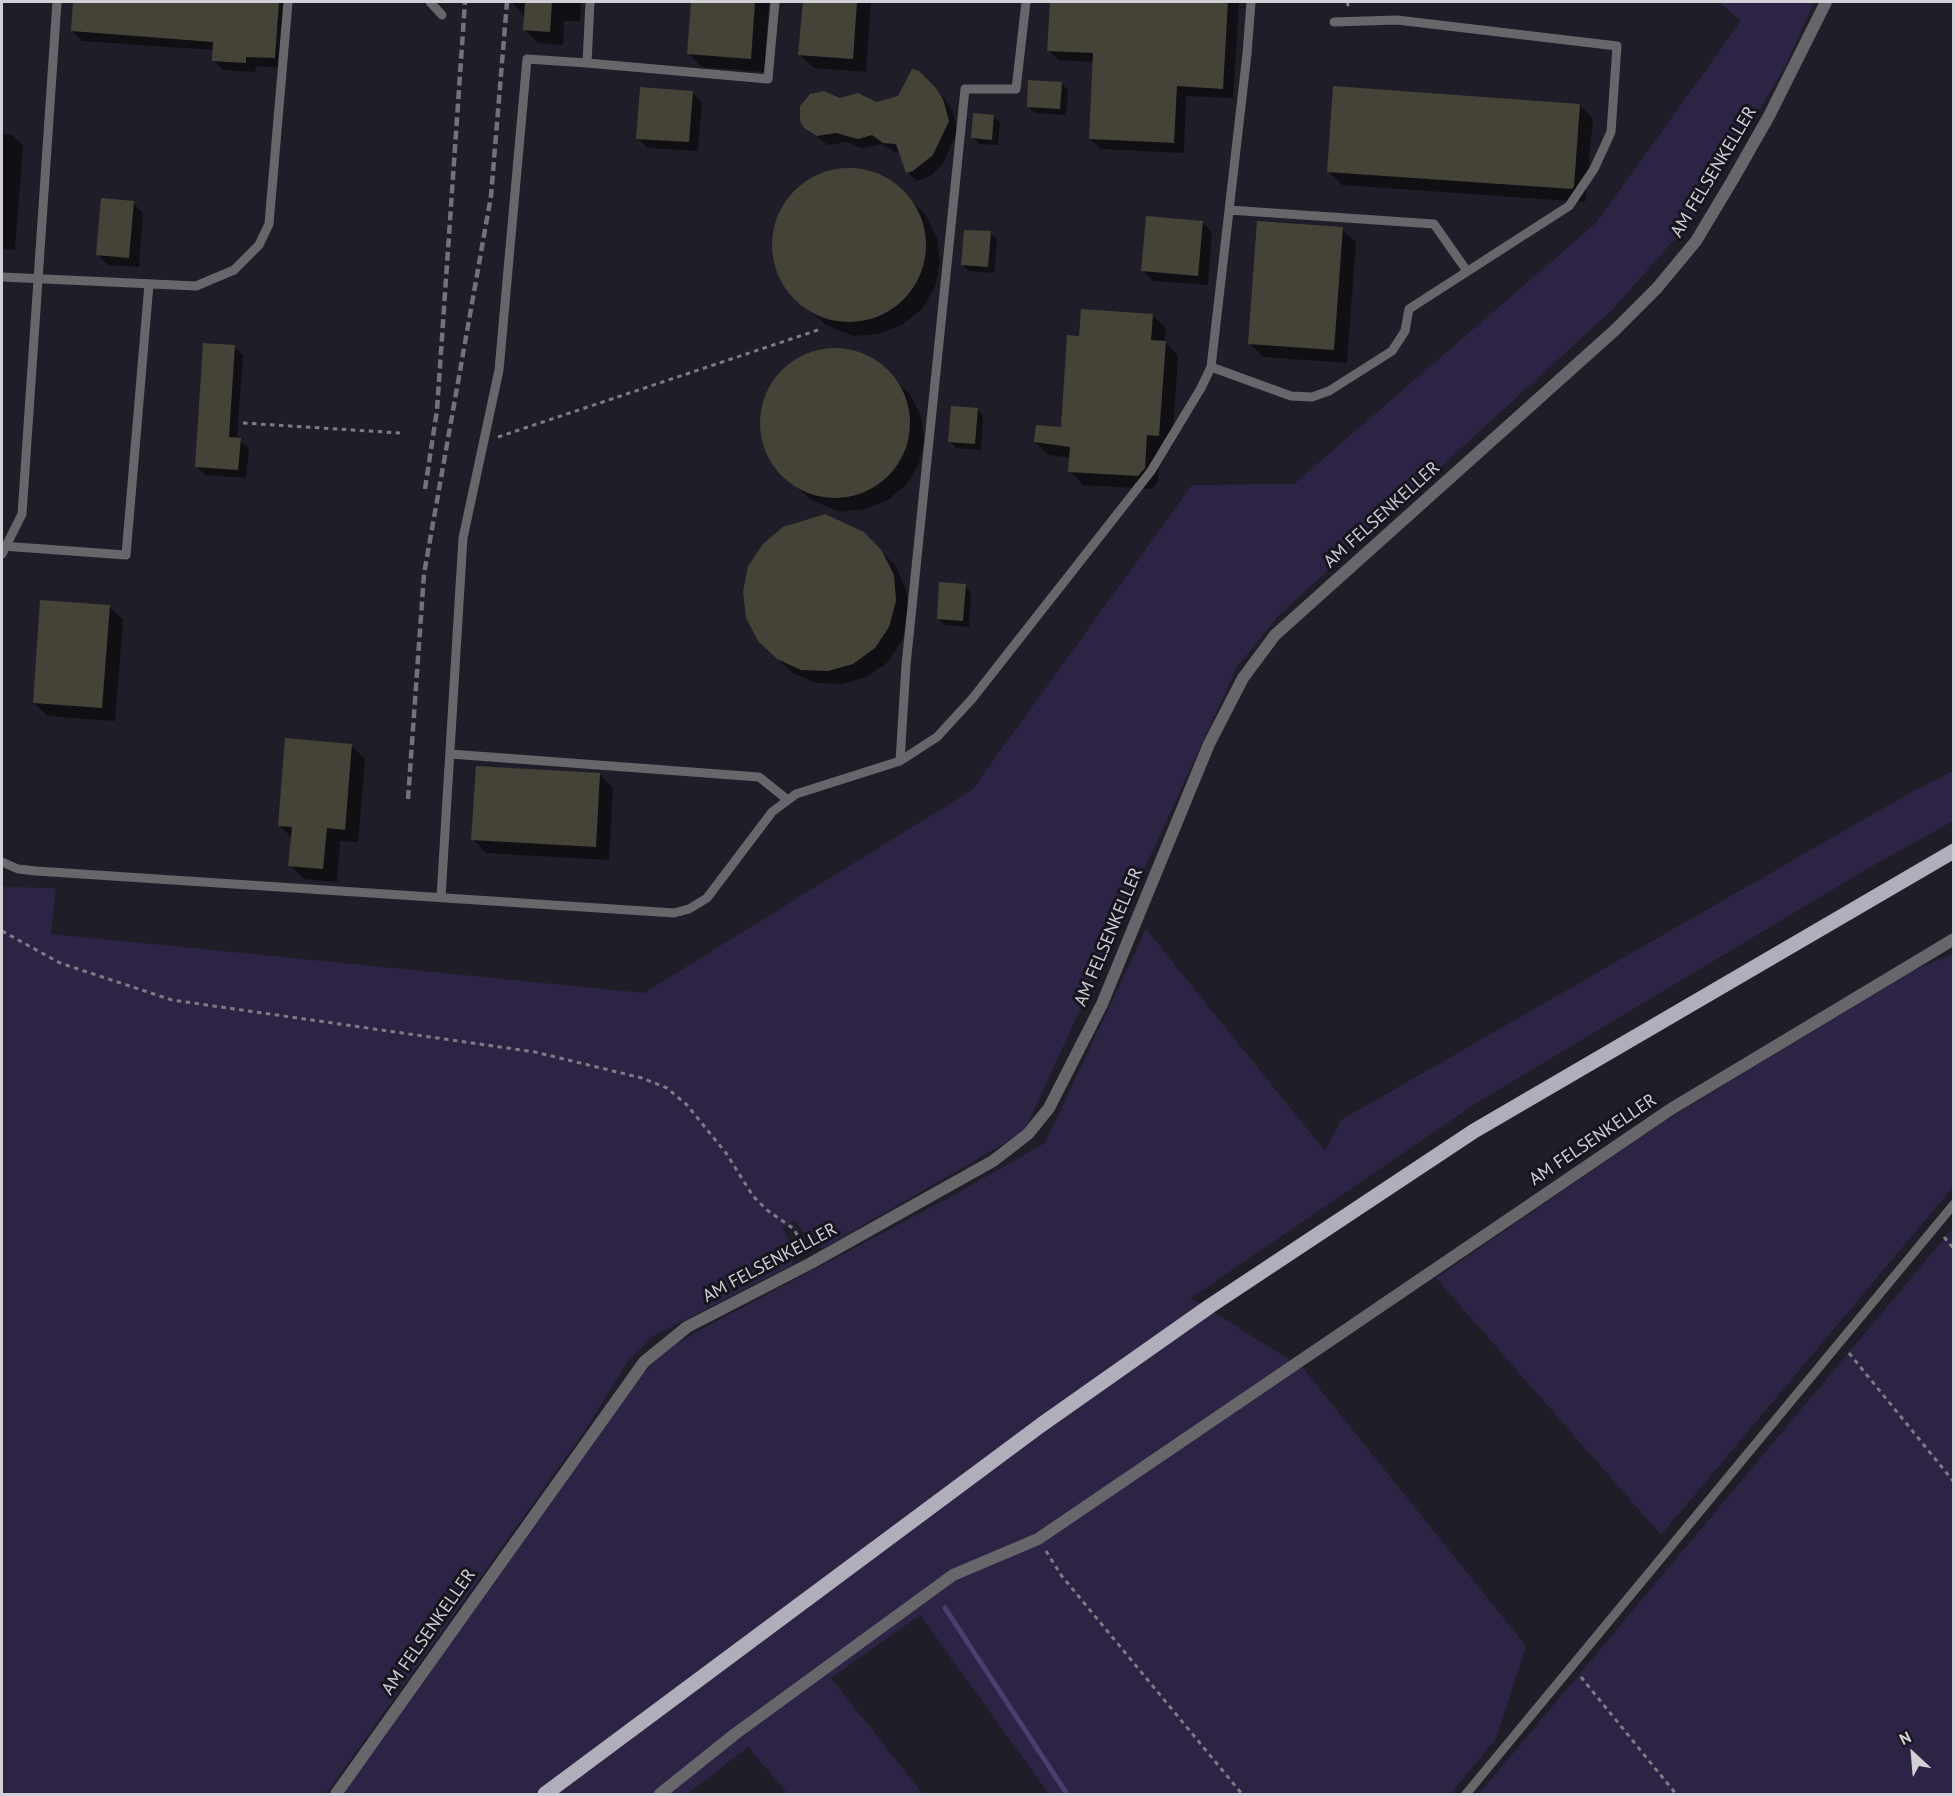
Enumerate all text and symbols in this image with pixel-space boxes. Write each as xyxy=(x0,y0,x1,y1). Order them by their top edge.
street label: AM FELSENKELLER xyxy=(1666,103,1762,241)
street label: AM FELSENKELLER xyxy=(1320,457,1444,573)
street label: AM FELSENKELLER xyxy=(1070,864,1148,1010)
street label: AM FELSENKELLER xyxy=(1525,1089,1661,1191)
street label: AM FELSENKELLER xyxy=(699,1219,841,1307)
street label: AM FELSENKELLER xyxy=(377,1565,481,1699)
north arrow xyxy=(1883,1724,1943,1784)
text: N xyxy=(1896,1727,1914,1749)

